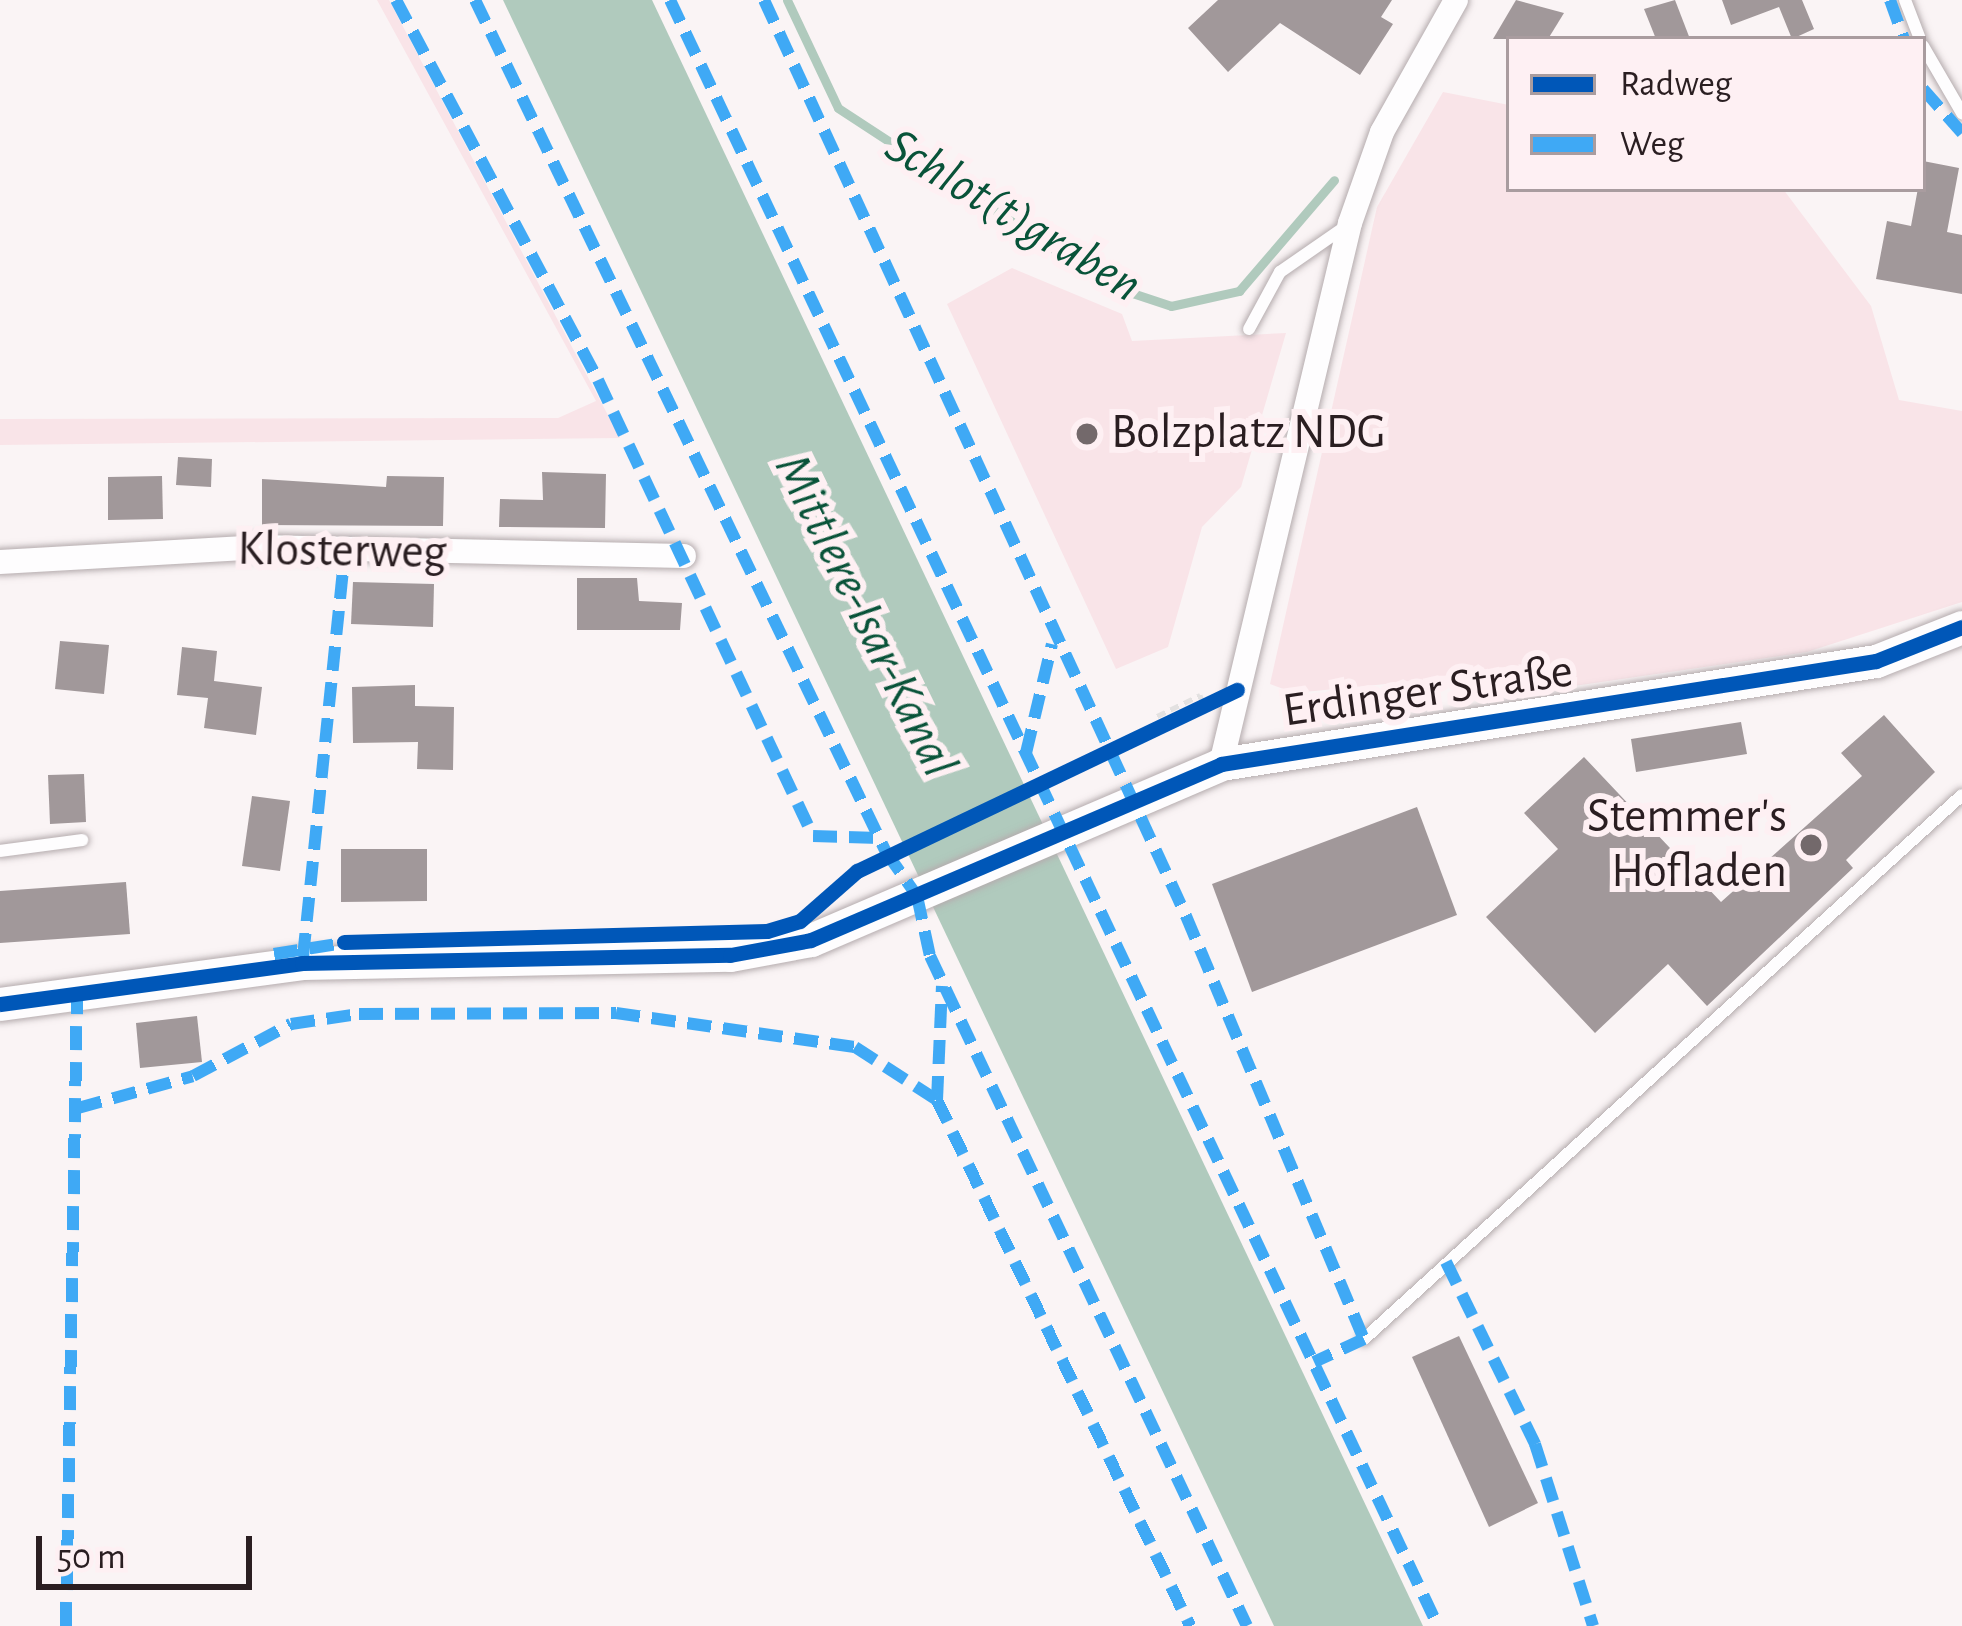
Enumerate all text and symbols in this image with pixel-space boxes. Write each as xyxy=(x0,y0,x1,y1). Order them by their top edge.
legend xyxy=(1506,36,1926,192)
text: Radweg xyxy=(1620,66,1732,102)
water label: Schlot(t)graben xyxy=(874,116,1152,316)
text: Weg xyxy=(1620,126,1684,162)
place label: Bolzplatz NDG xyxy=(1111,405,1386,463)
marker: Bolzplatz NDG xyxy=(1074,421,1100,447)
water label: Mittlere-Isar-Kanal xyxy=(760,445,970,787)
street label: Klosterweg xyxy=(237,521,447,583)
street label: Erdinger Straße xyxy=(1279,643,1577,741)
place label: Stemmer's Hofladen xyxy=(1587,788,1787,901)
marker: Stemmer's Hofladen xyxy=(1798,832,1824,858)
scale bar xyxy=(42,1512,258,1586)
text: 50 m xyxy=(57,1539,126,1575)

